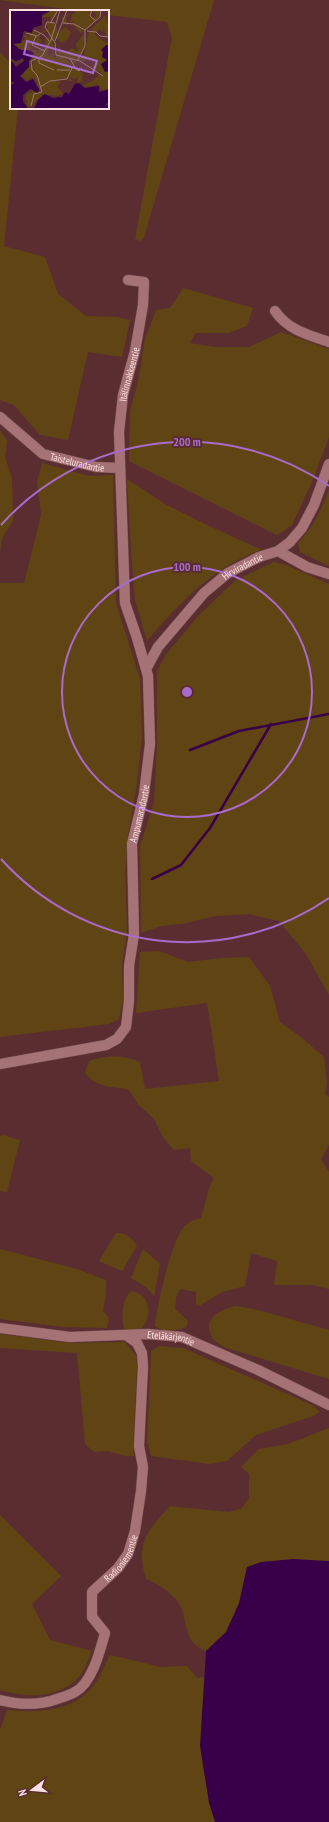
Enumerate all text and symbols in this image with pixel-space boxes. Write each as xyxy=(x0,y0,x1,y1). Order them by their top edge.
inset map xyxy=(10,10,109,109)
street label: Itälinnakkeentie xyxy=(116,346,142,402)
text: 200 m xyxy=(173,434,201,449)
street label: Taisteluradantie xyxy=(49,450,105,474)
street label: Hirviradantie xyxy=(219,550,264,582)
text: 100 m xyxy=(173,559,201,574)
centre of rings xyxy=(180,685,194,699)
street label: Ampumaradantie xyxy=(126,784,152,844)
street label: Eteläkärjentie xyxy=(147,1327,197,1348)
street label: Radioniementie xyxy=(101,1533,140,1584)
north arrow xyxy=(12,1770,52,1810)
text: N xyxy=(15,1788,30,1798)

